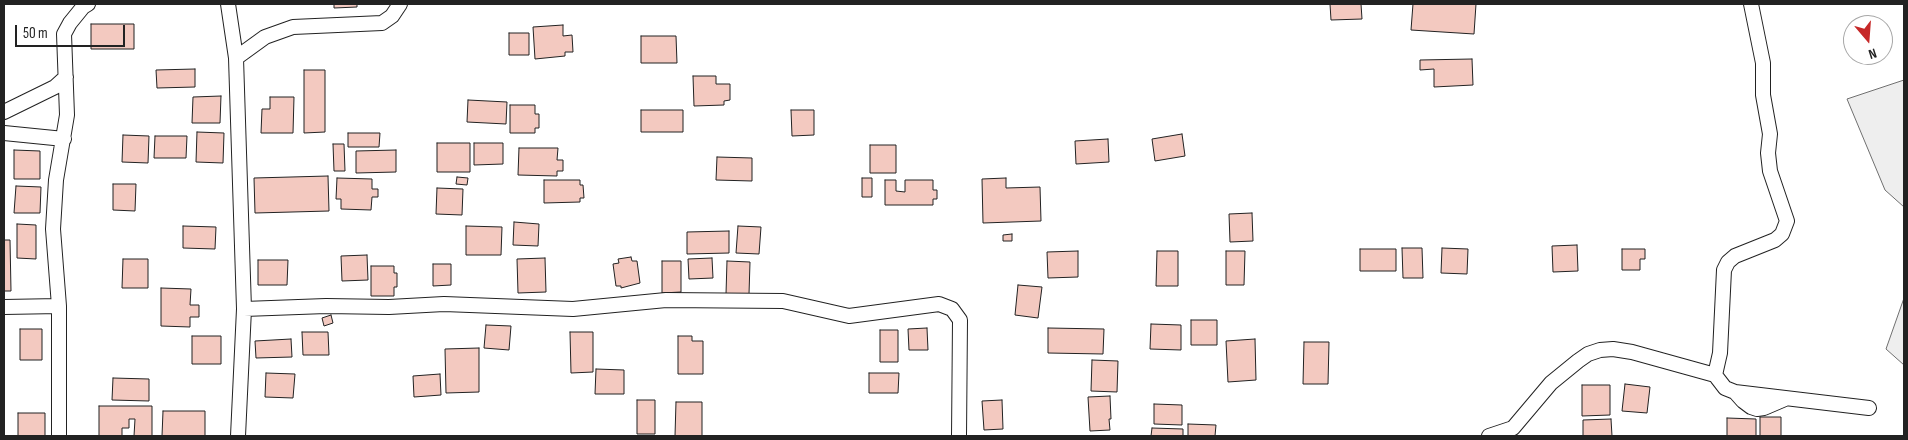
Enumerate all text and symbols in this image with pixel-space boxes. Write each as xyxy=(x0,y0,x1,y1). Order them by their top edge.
scale bar xyxy=(18,15,128,47)
north arrow xyxy=(1843,15,1893,65)
text: 50 m xyxy=(23,24,48,43)
text: N xyxy=(1866,45,1879,63)

